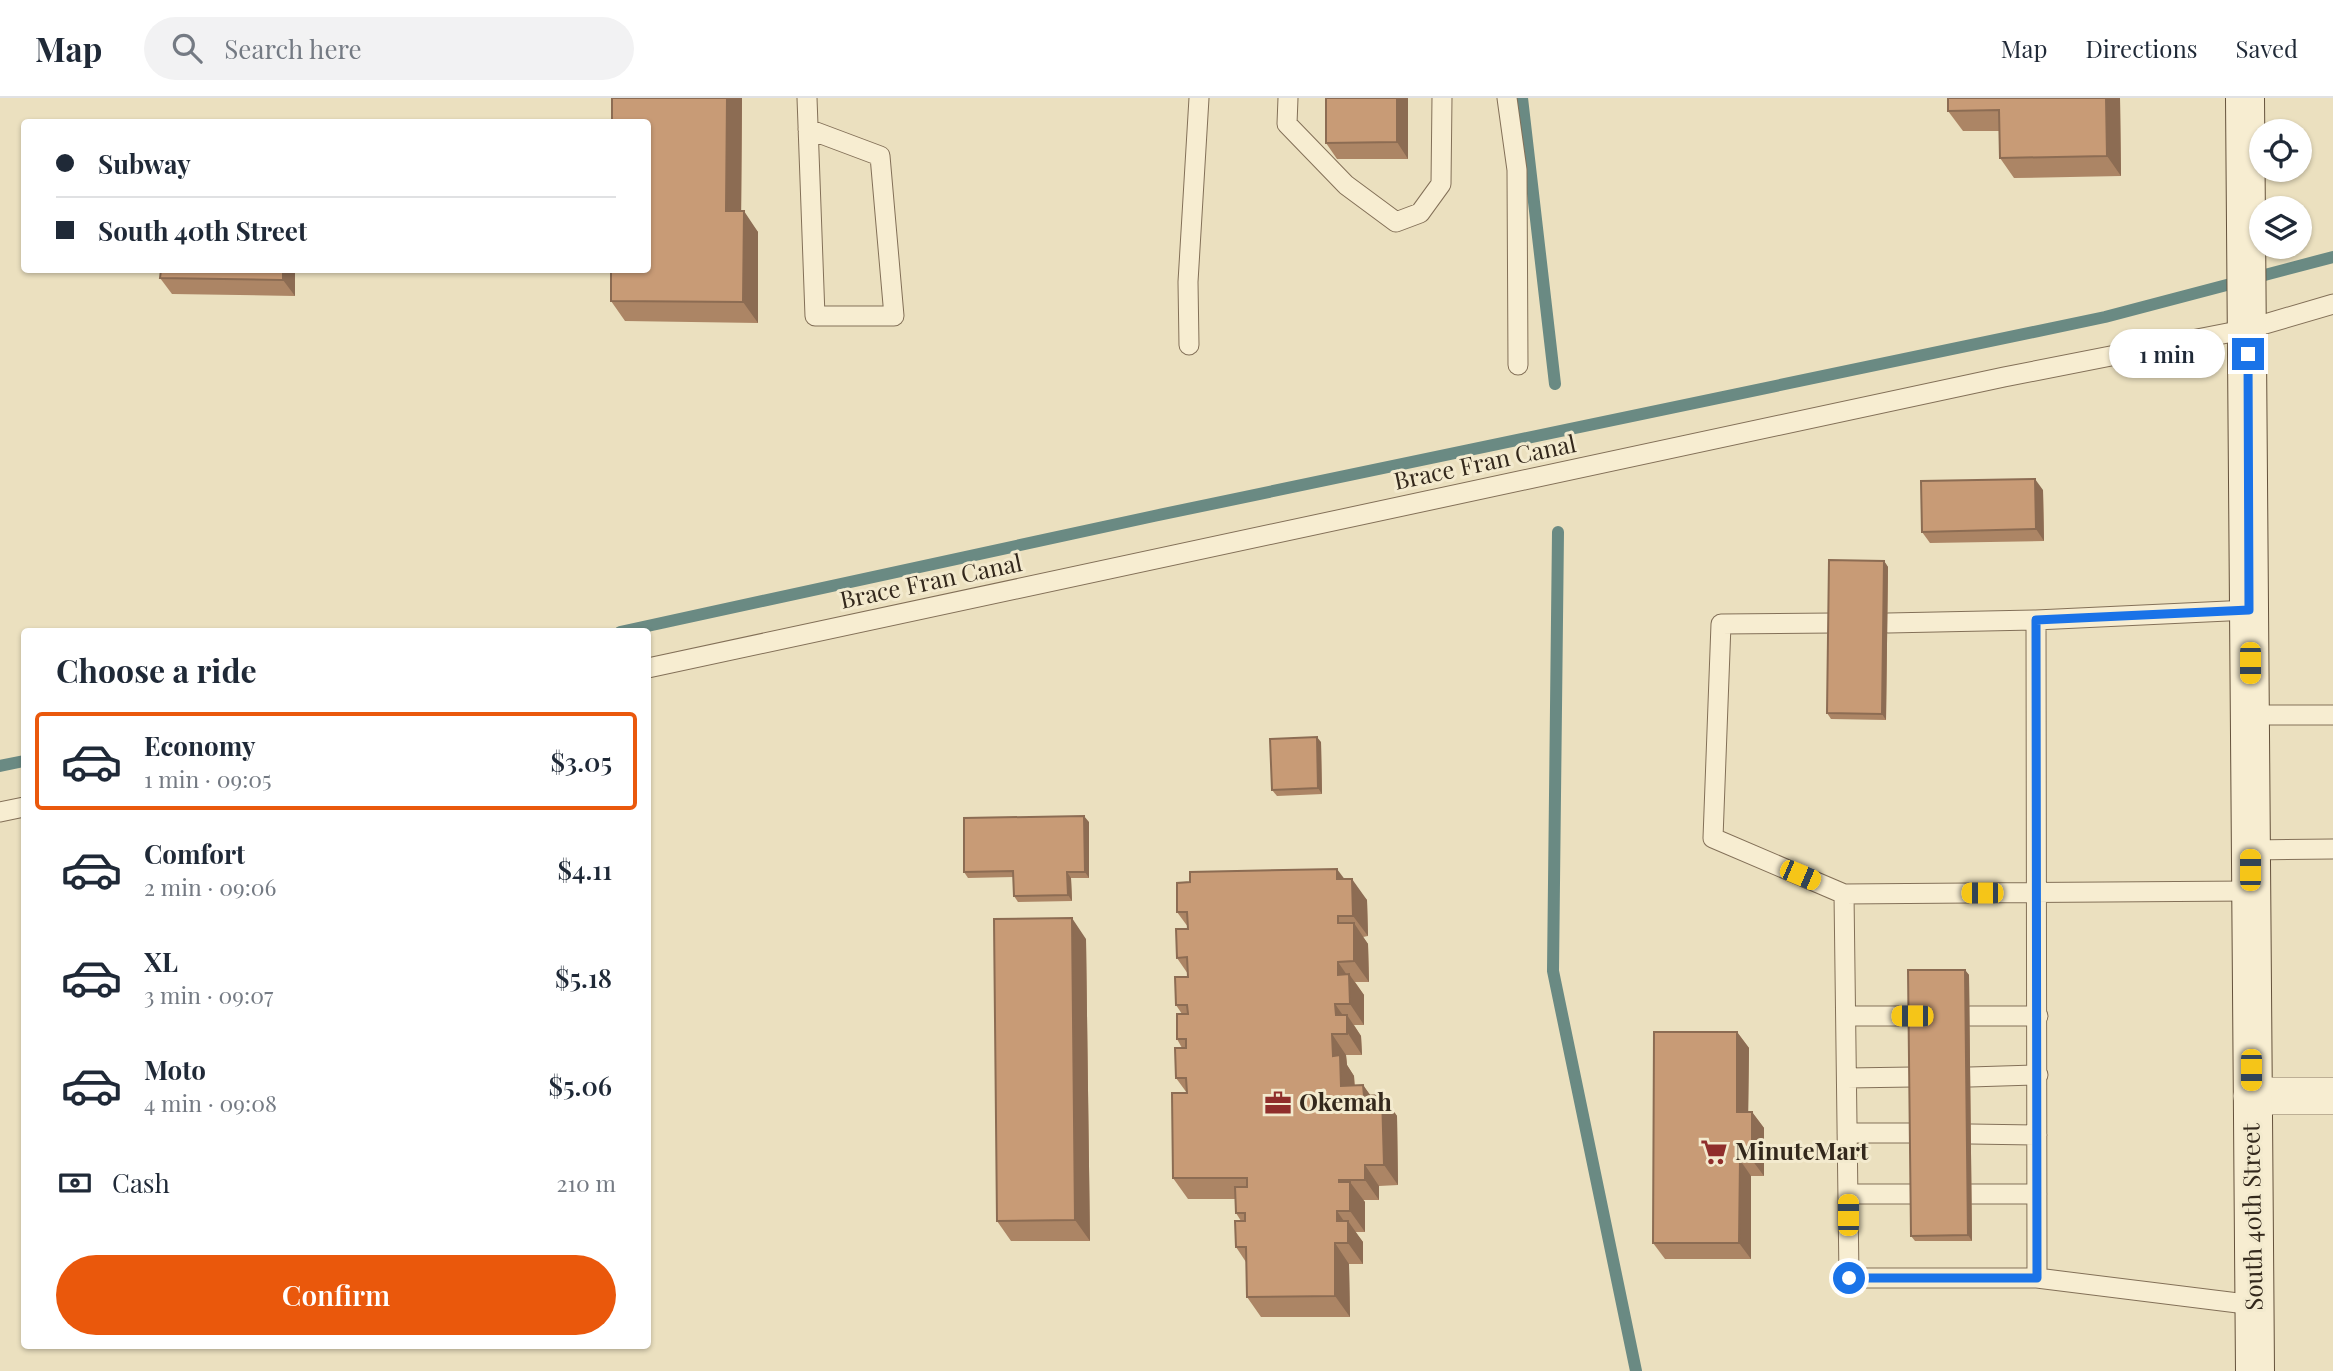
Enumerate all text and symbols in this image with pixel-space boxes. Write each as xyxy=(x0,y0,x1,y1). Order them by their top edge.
search box xyxy=(144,17,634,80)
text: Map xyxy=(35,26,102,70)
icon: search xyxy=(168,29,206,67)
text: Search here xyxy=(224,31,362,66)
text: Map xyxy=(2001,32,2047,64)
text: Directions xyxy=(2085,32,2198,64)
text: Saved xyxy=(2236,32,2298,64)
map controls xyxy=(2249,119,2312,259)
button: locate xyxy=(2249,119,2312,182)
text: Subway xyxy=(98,146,191,181)
button: layers xyxy=(2249,196,2312,259)
text: South 40th Street xyxy=(98,213,307,248)
callout: 1 min xyxy=(2108,330,2224,378)
text: 1 min xyxy=(2139,338,2195,369)
route end xyxy=(2232,338,2264,370)
street label: Brace Fran Canal xyxy=(1391,426,1579,496)
street label: Brace Fran Canal xyxy=(837,545,1025,615)
car xyxy=(2240,642,2261,684)
text: Choose a ride xyxy=(56,648,257,691)
text: Economy xyxy=(144,728,255,763)
icon: car xyxy=(60,730,123,793)
text: $3.05 xyxy=(551,744,612,779)
text: 1 min · 09:05 xyxy=(144,763,272,794)
text: Comfort xyxy=(144,836,245,871)
icon: car xyxy=(60,838,123,901)
car xyxy=(2240,849,2261,891)
text: $4.11 xyxy=(558,852,612,887)
car xyxy=(1777,857,1824,893)
text: 2 min · 09:06 xyxy=(144,871,276,902)
car xyxy=(1962,883,2004,904)
text: XL xyxy=(144,944,178,979)
icon: car xyxy=(60,946,123,1009)
text: $5.18 xyxy=(555,960,612,995)
text: 3 min · 09:07 xyxy=(144,979,273,1010)
car xyxy=(1892,1006,1934,1027)
car xyxy=(2241,1049,2262,1091)
text: Moto xyxy=(144,1052,206,1087)
icon: car xyxy=(60,1054,123,1117)
text: $5.06 xyxy=(548,1068,612,1103)
place label: Okemah xyxy=(1299,1085,1392,1117)
text: 4 min · 09:08 xyxy=(144,1087,277,1118)
office icon: Okemah xyxy=(1263,1088,1293,1118)
street label: South 40th Street xyxy=(2233,1123,2269,1311)
place label: MinuteMart xyxy=(1735,1134,1869,1166)
supermarket icon: MinuteMart xyxy=(1699,1137,1729,1167)
icon: cash xyxy=(56,1164,94,1202)
text: Cash xyxy=(112,1165,170,1200)
text: 210 m xyxy=(557,1167,616,1198)
car xyxy=(1838,1194,1859,1236)
button: Confirm xyxy=(56,1255,616,1335)
route start xyxy=(1833,1262,1865,1294)

